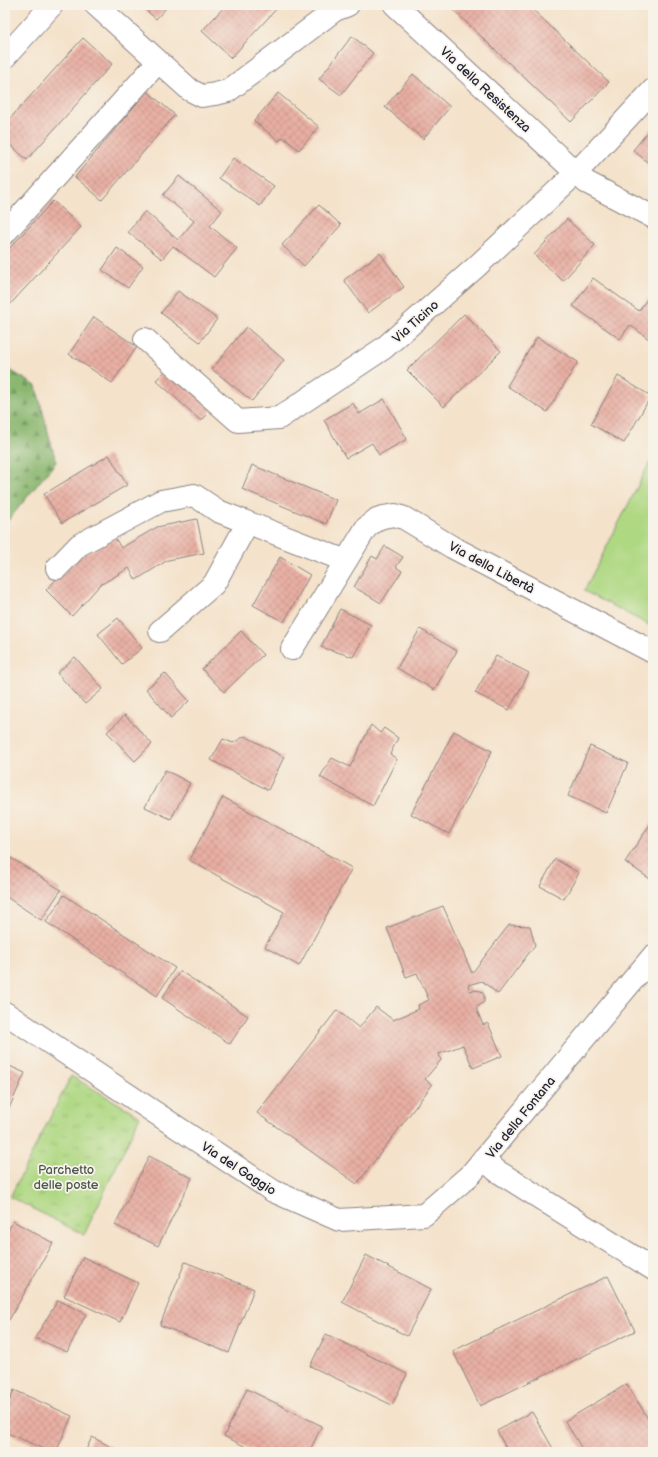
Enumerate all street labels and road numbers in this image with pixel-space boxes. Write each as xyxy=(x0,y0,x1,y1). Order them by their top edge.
street label: Via della Resistenza xyxy=(436,43,534,136)
street label: Via Ticino xyxy=(389,297,442,347)
street label: Via della Libertà xyxy=(446,539,537,597)
street label: Via della Fontana xyxy=(483,1073,559,1162)
street label: Via del Gaggio xyxy=(198,1139,279,1199)

